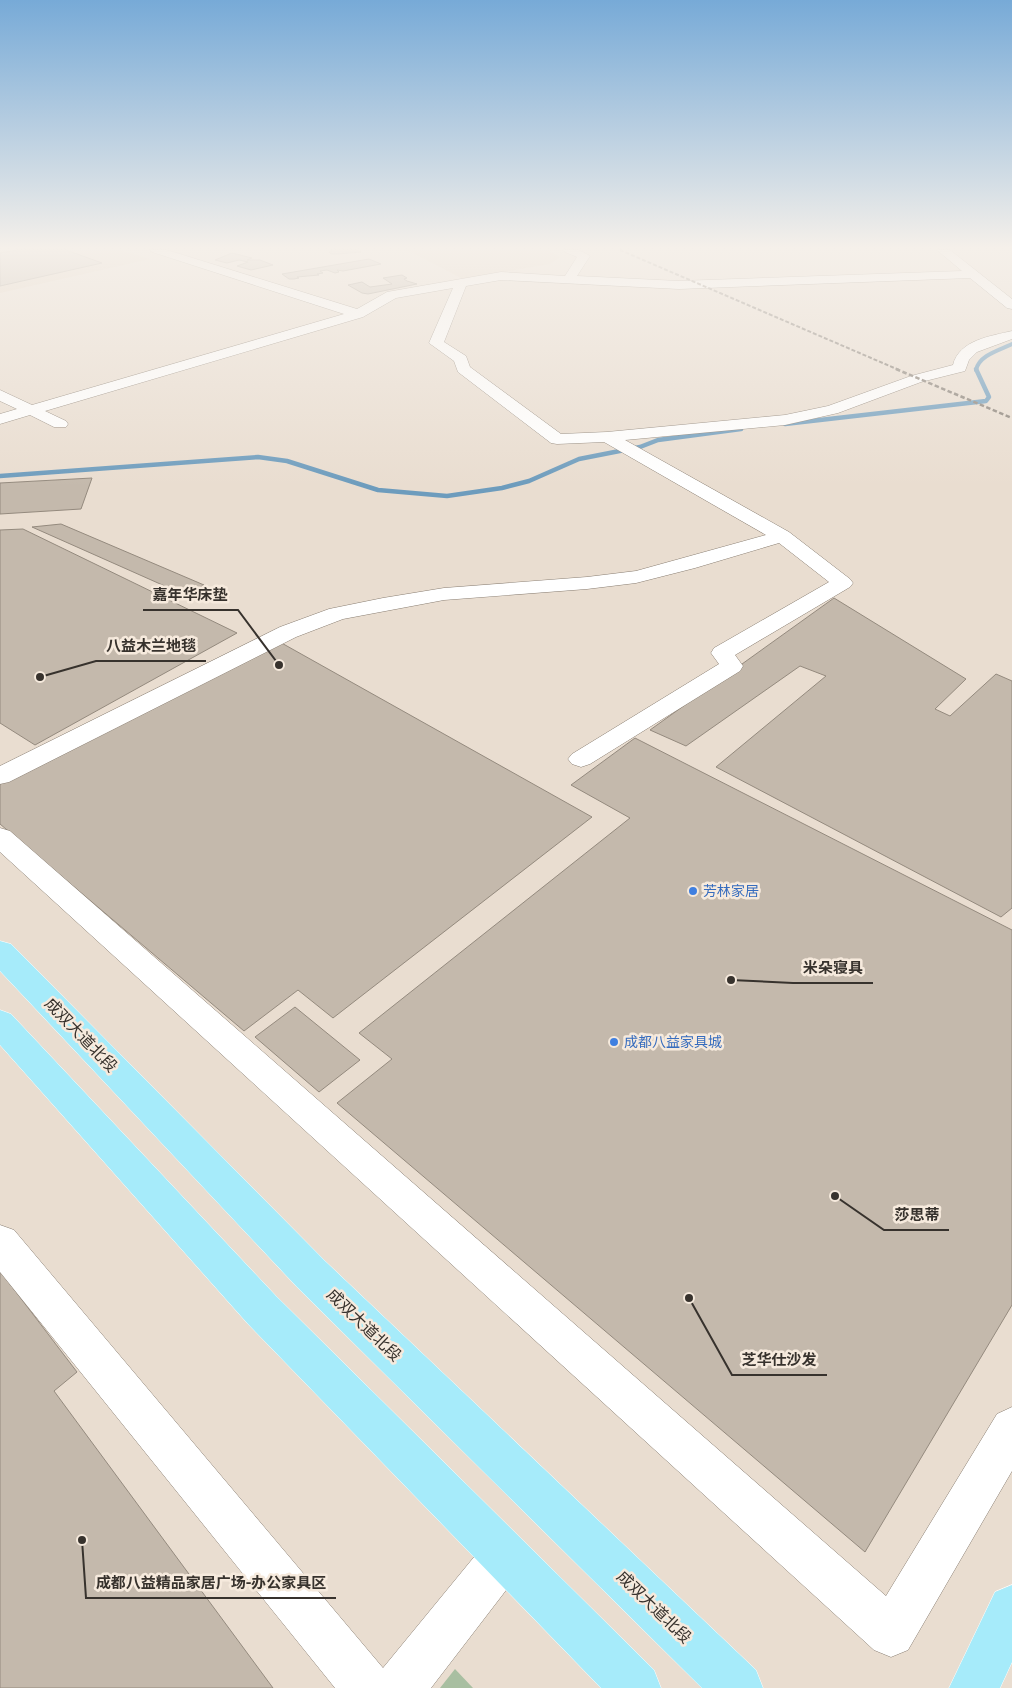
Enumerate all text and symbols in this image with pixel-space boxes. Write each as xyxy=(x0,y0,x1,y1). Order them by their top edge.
callout: 嘉年华床垫 xyxy=(143,580,238,610)
text: 嘉年华床垫 xyxy=(152,586,228,604)
callout: 八益木兰地毯 xyxy=(96,631,206,661)
text: 八益木兰地毯 xyxy=(106,637,196,655)
place label: 芳林家居 xyxy=(703,883,759,900)
marker: 芳林家居 xyxy=(687,885,699,897)
callout: 米朵寝具 xyxy=(793,953,873,983)
text: 米朵寝具 xyxy=(803,959,863,977)
street label: 成双大道北段 xyxy=(41,994,121,1076)
place label: 成都八益家具城 xyxy=(624,1034,722,1051)
marker: 成都八益家具城 xyxy=(608,1036,620,1048)
callout: 莎思蒂 xyxy=(884,1200,949,1230)
text: 莎思蒂 xyxy=(894,1206,940,1224)
street label: 成双大道北段 xyxy=(323,1285,405,1365)
callout: 芝华仕沙发 xyxy=(732,1345,827,1375)
text: 芝华仕沙发 xyxy=(741,1351,817,1369)
street label: 成双大道北段 xyxy=(613,1567,695,1647)
callout: 成都八益精品家居广场-办公家具区 xyxy=(86,1568,336,1598)
text: 成都八益精品家居广场-办公家具区 xyxy=(96,1574,326,1592)

